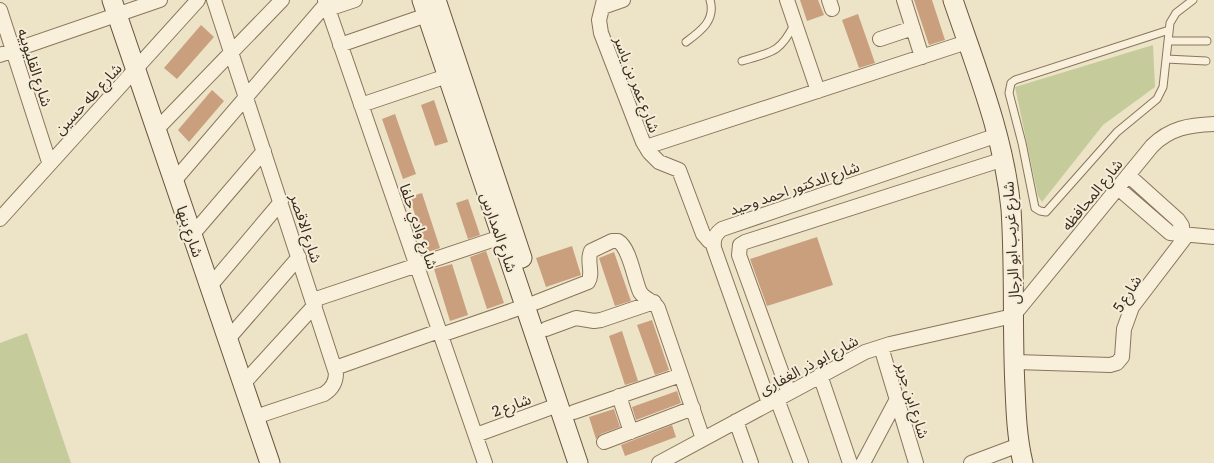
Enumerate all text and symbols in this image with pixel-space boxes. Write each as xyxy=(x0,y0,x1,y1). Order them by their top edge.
street label: شارع القليوبيه xyxy=(11,25,60,110)
street label: شارع عمر بن ياسر xyxy=(607,31,667,137)
street label: شارع طه حسين xyxy=(48,57,128,140)
street label: شارع المحافظه xyxy=(1055,153,1129,236)
street label: شارع الدكتور احمد وحيد xyxy=(726,154,863,222)
street label: شارع وادي حلفا xyxy=(393,180,445,273)
street label: شارع غريب ابو الرجال xyxy=(995,181,1027,305)
street label: شارع المدارس xyxy=(474,189,524,276)
street label: شارع الاقصر xyxy=(283,190,329,266)
street label: شارع بنها xyxy=(170,202,211,261)
street label: شارع 5 xyxy=(1106,270,1148,317)
street label: شارع ابو ذر الغفارى xyxy=(754,328,863,402)
street label: شارع ابن جرير xyxy=(889,358,937,442)
street label: شارع 2 xyxy=(488,386,535,424)

